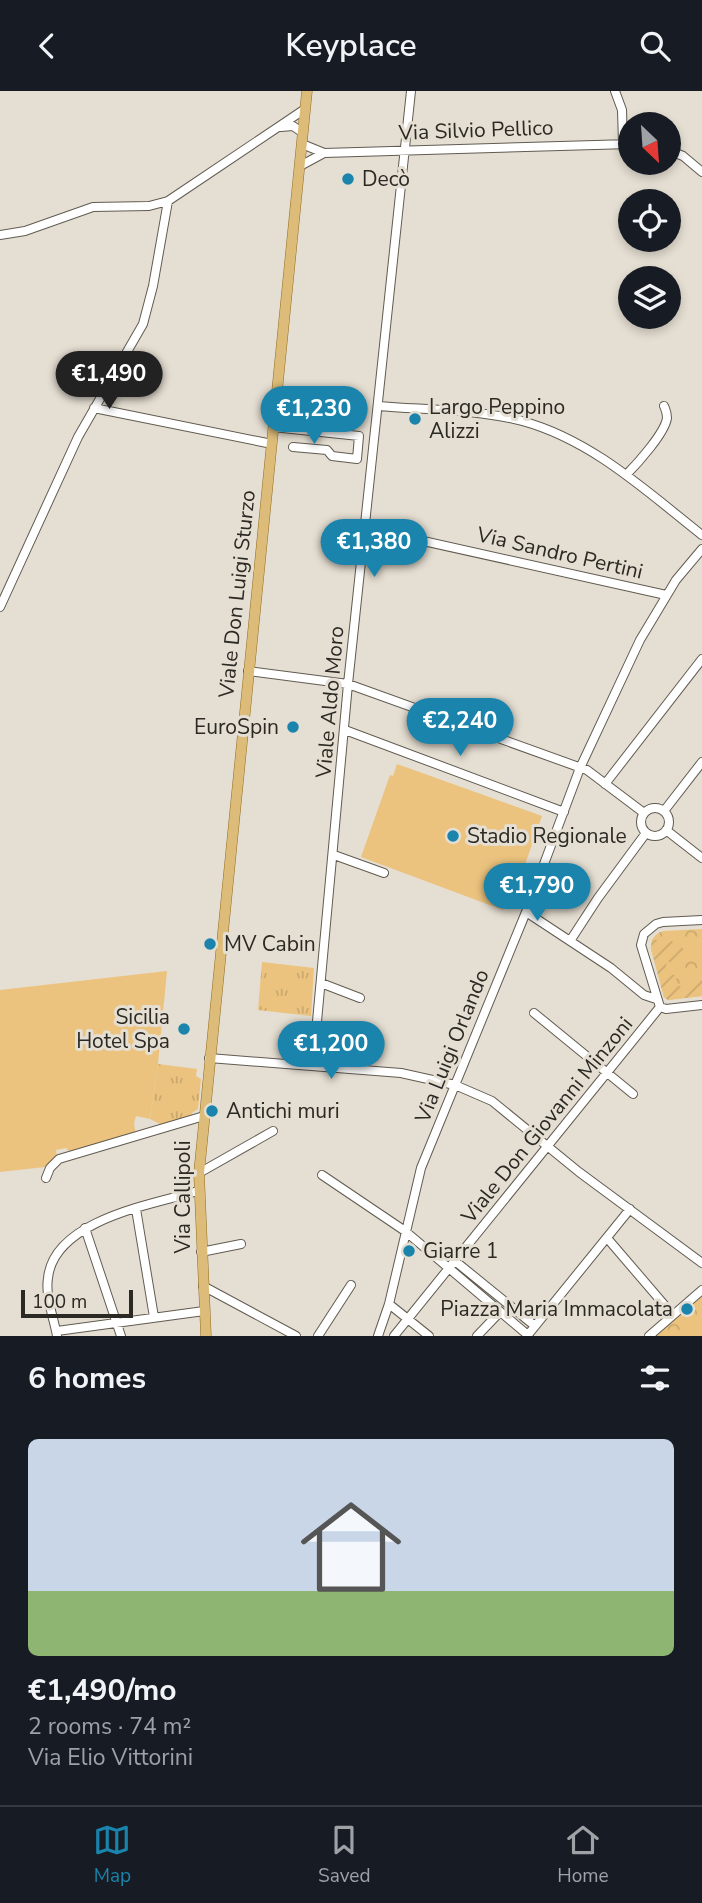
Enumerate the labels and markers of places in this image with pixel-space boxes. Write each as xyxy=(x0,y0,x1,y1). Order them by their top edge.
place label: Decò xyxy=(362,165,410,193)
marker: Decò xyxy=(340,171,356,187)
pin: €1,490 xyxy=(52,351,166,411)
pin: €1,230 xyxy=(257,387,371,446)
place label: Largo Peppino Alizzi xyxy=(429,393,565,445)
marker: Largo Peppino Alizzi xyxy=(407,411,423,427)
pin: €1,380 xyxy=(317,519,431,579)
pin: €2,240 xyxy=(403,699,517,758)
place label: EuroSpin xyxy=(194,713,279,741)
marker: EuroSpin xyxy=(285,719,301,735)
place label: Stadio Regionale xyxy=(467,822,627,850)
marker: Stadio Regionale xyxy=(445,828,461,844)
pin: €1,790 xyxy=(480,863,594,923)
place label: MV Cabin xyxy=(224,930,316,958)
marker: MV Cabin xyxy=(202,936,218,952)
place label: Sicilia Hotel Spa xyxy=(76,1003,170,1055)
marker: Sicilia Hotel Spa xyxy=(176,1021,192,1037)
pin: €1,200 xyxy=(274,1021,388,1081)
place label: Antichi muri xyxy=(226,1097,340,1125)
marker: Antichi muri xyxy=(204,1103,220,1119)
place label: Giarre 1 xyxy=(423,1237,498,1265)
marker: Giarre 1 xyxy=(401,1243,417,1259)
place label: Piazza Maria Immacolata xyxy=(440,1295,673,1323)
marker: Piazza Maria Immacolata xyxy=(679,1301,695,1317)

